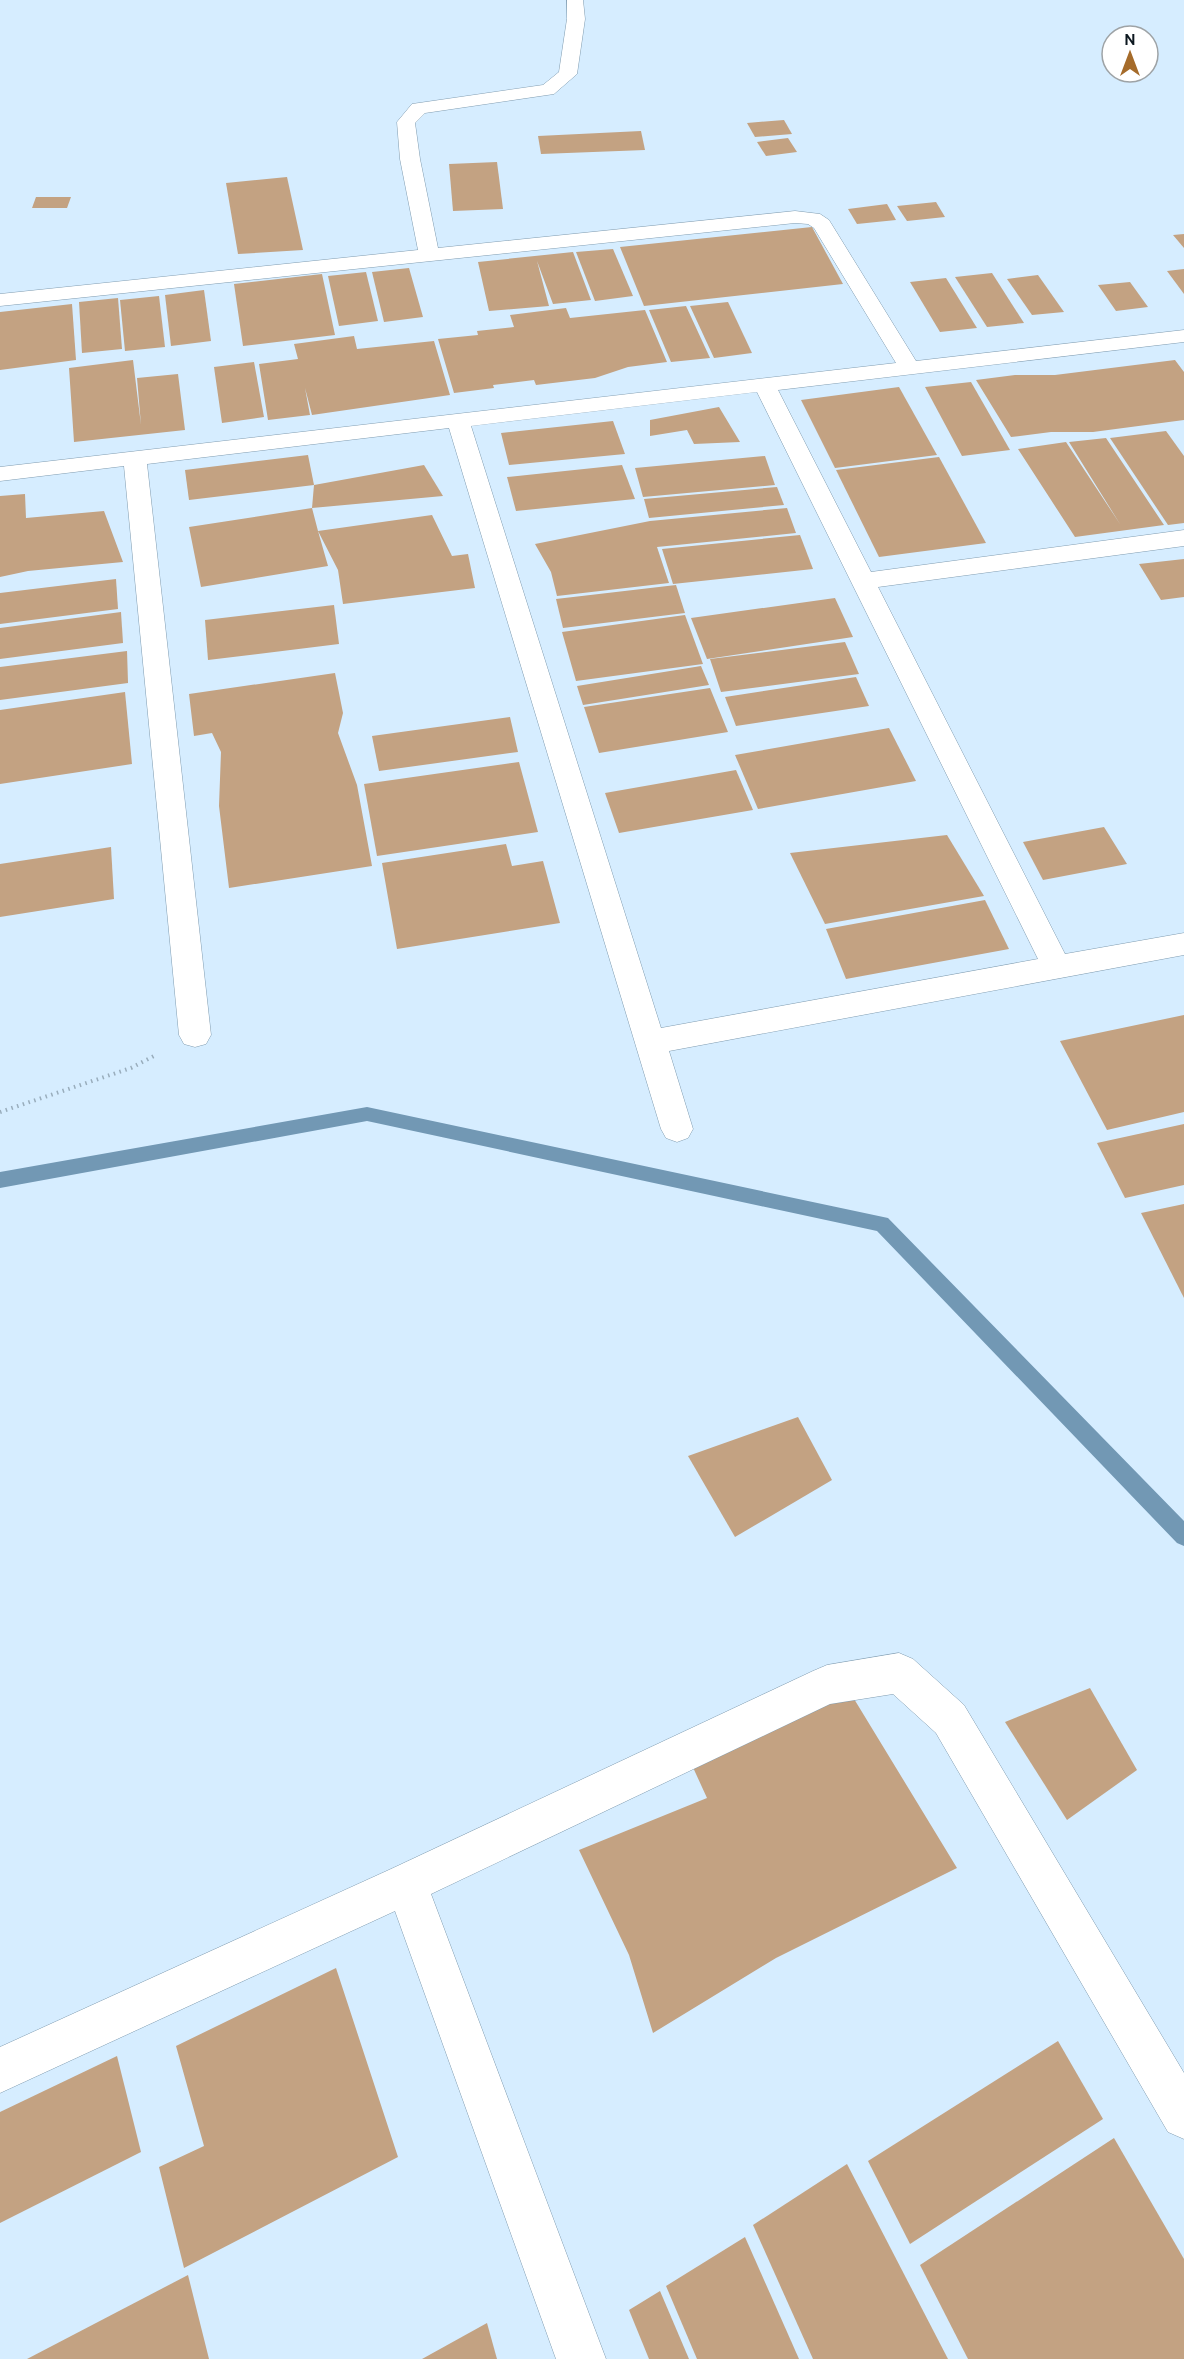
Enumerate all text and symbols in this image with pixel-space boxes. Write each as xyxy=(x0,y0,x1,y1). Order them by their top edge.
north arrow xyxy=(1100,24,1160,84)
text: N xyxy=(1124,30,1136,49)

